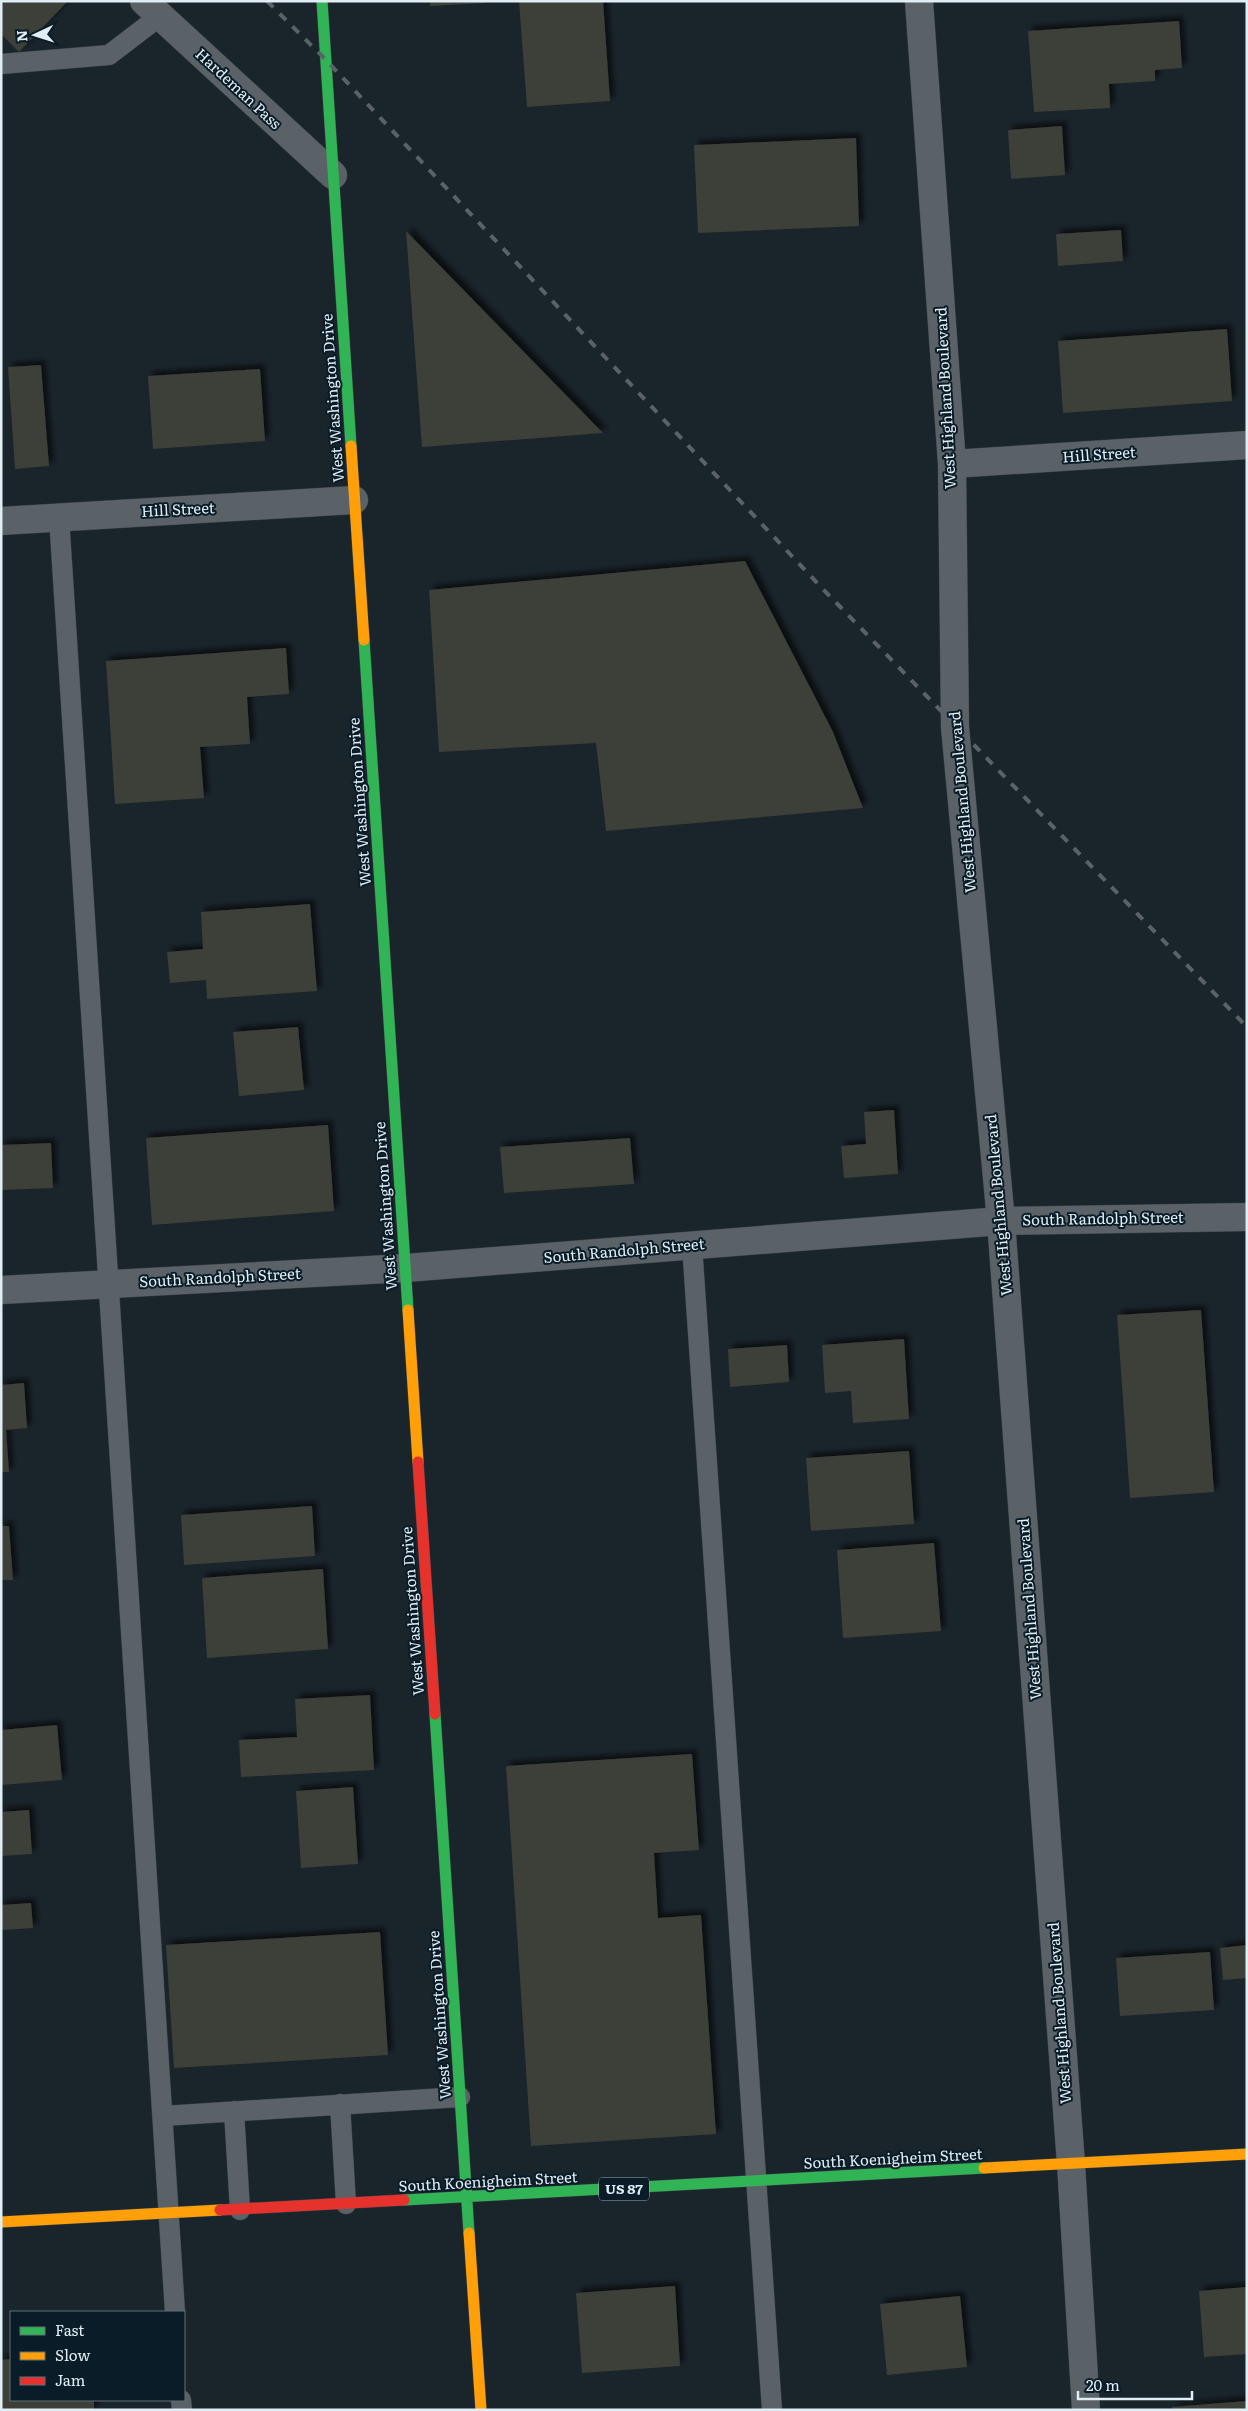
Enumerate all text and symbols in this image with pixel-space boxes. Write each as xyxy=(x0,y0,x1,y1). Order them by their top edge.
north arrow xyxy=(10,10,60,60)
text: N xyxy=(11,29,31,43)
street label: Hardeman Pass xyxy=(191,42,287,134)
street label: West Highland Boulevard xyxy=(928,306,961,490)
street label: West Washington Drive xyxy=(314,313,349,483)
street label: Hill Street xyxy=(1061,439,1136,468)
street label: Hill Street xyxy=(141,495,215,522)
street label: West Highland Boulevard xyxy=(942,710,981,894)
street label: West Washington Drive xyxy=(341,717,376,887)
street label: West Highland Boulevard xyxy=(978,1113,1017,1297)
street label: West Washington Drive xyxy=(367,1121,402,1291)
street label: South Randolph Street xyxy=(1022,1205,1184,1230)
street label: South Randolph Street xyxy=(542,1231,705,1268)
street label: South Randolph Street xyxy=(139,1261,301,1292)
street label: West Highland Boulevard xyxy=(1011,1517,1046,1701)
street label: West Washington Drive xyxy=(394,1526,429,1696)
street label: West Highland Boulevard xyxy=(1041,1921,1076,2105)
street label: West Washington Drive xyxy=(421,1930,456,2100)
street label: South Koenigheim Street xyxy=(803,2141,983,2174)
street label: South Koenigheim Street xyxy=(398,2164,578,2197)
road number: US 87 xyxy=(599,2178,649,2200)
legend xyxy=(10,2311,185,2401)
text: Fast xyxy=(55,2318,84,2341)
text: Slow xyxy=(55,2343,90,2366)
text: Jam xyxy=(55,2368,86,2391)
scale bar xyxy=(1078,2368,1192,2400)
text: 20 m xyxy=(1086,2373,1120,2396)

